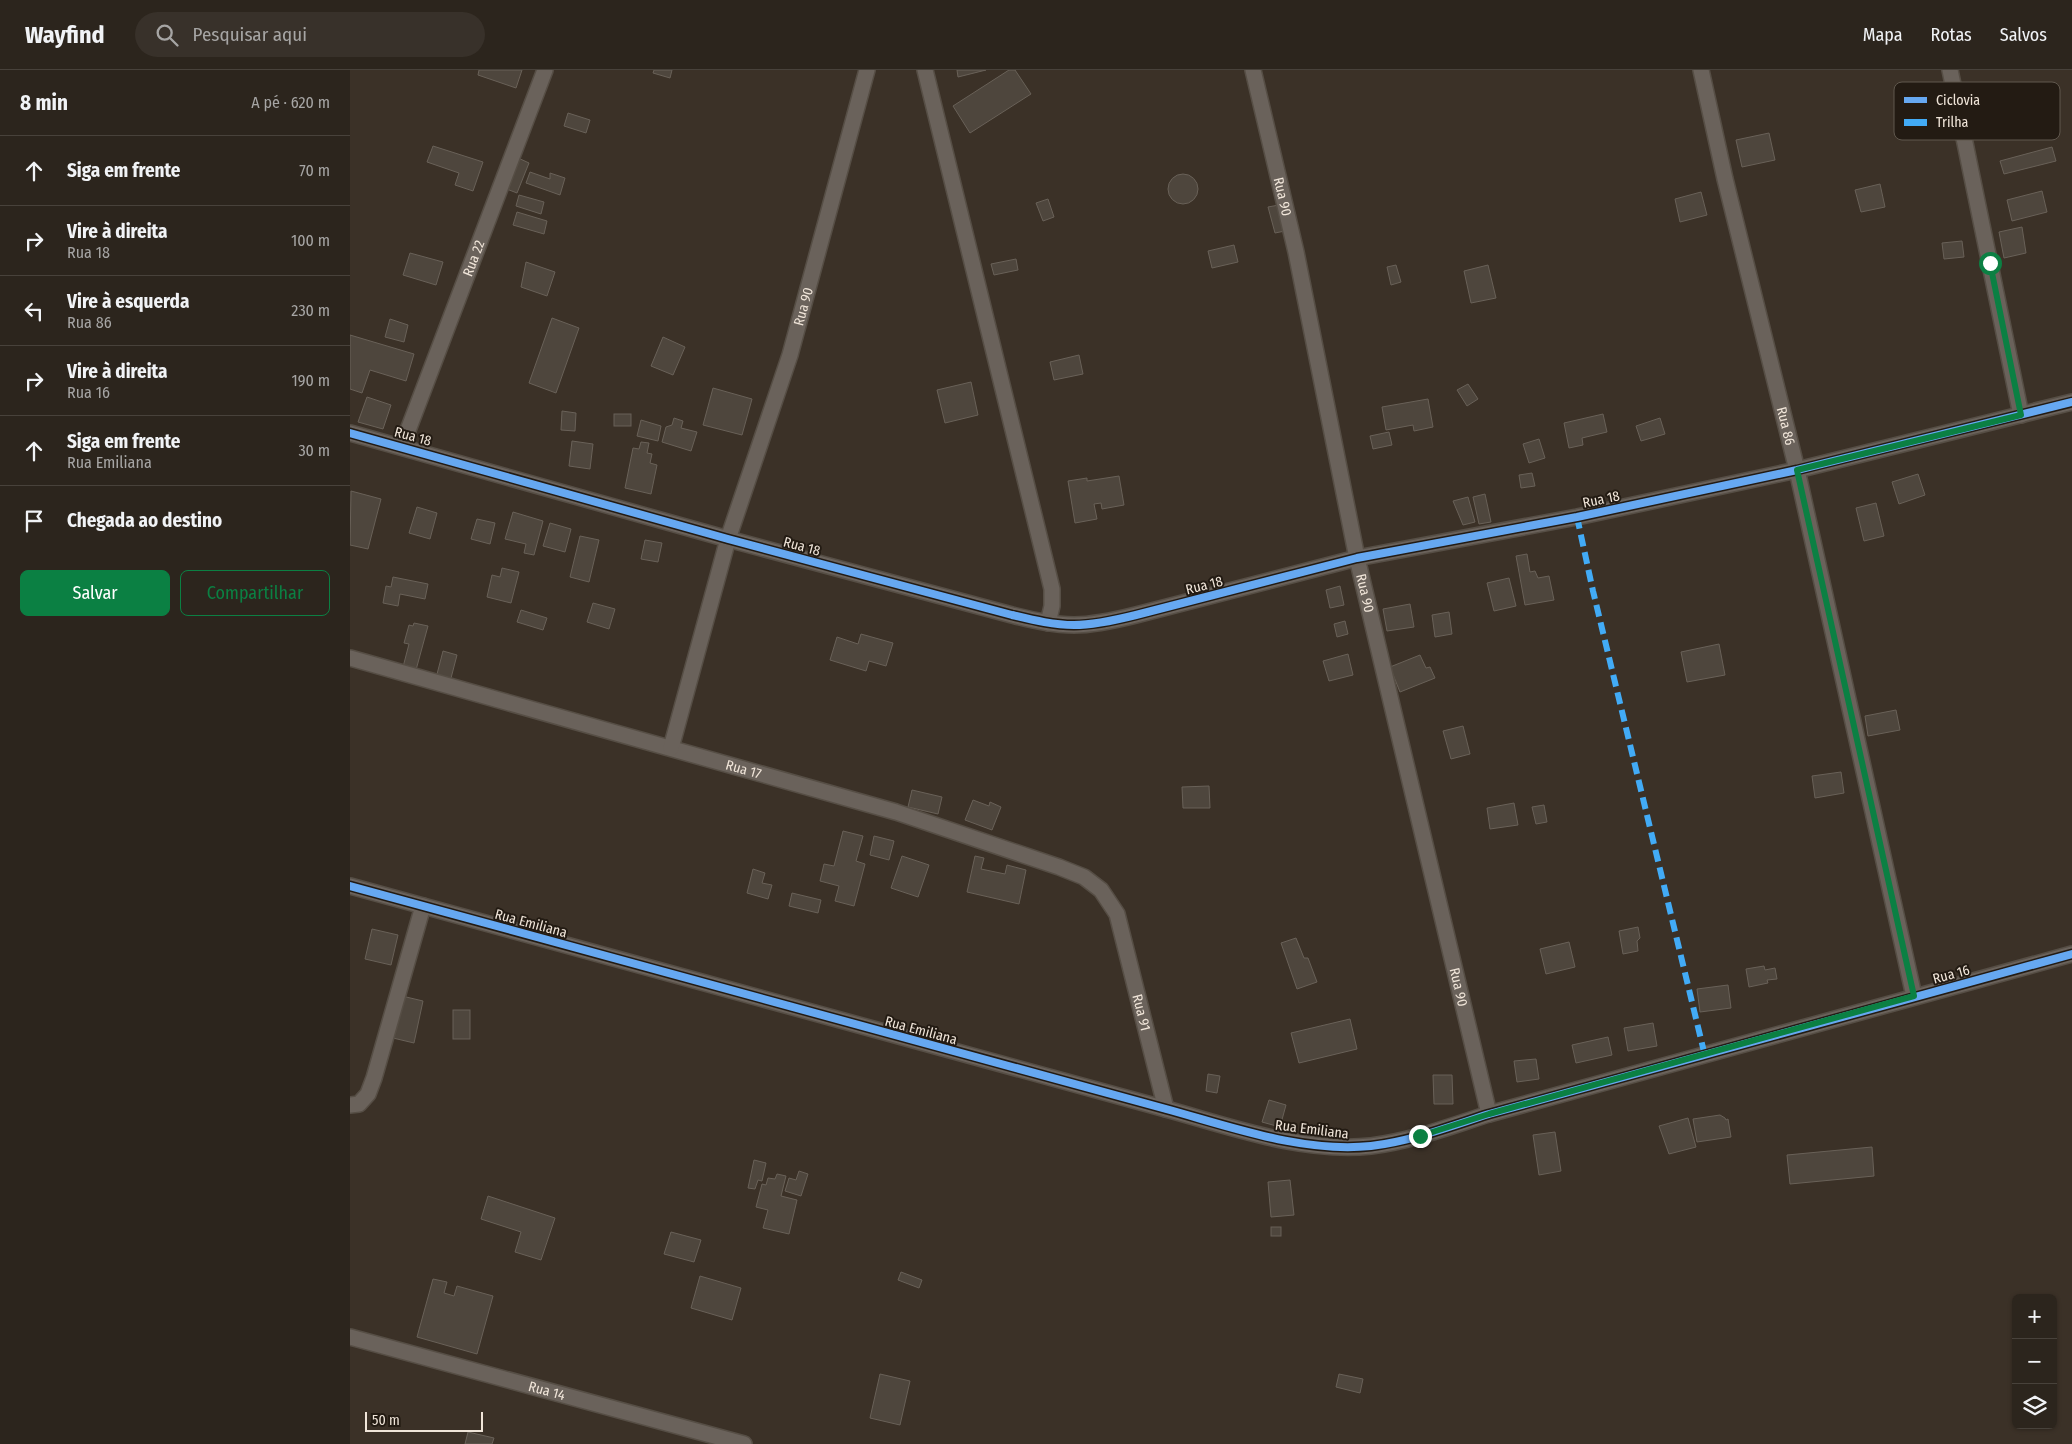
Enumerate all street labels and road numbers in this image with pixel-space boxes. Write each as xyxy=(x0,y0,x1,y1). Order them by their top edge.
street label: Rua 90 xyxy=(1270,176,1295,218)
street label: Rua 22 xyxy=(459,238,489,279)
street label: Rua 90 xyxy=(790,286,817,328)
street label: Rua 86 xyxy=(1773,405,1799,447)
street label: Rua 18 xyxy=(393,423,433,450)
street label: Rua 18 xyxy=(1581,487,1621,512)
street label: Rua 18 xyxy=(782,533,822,560)
street label: Rua 90 xyxy=(1352,572,1378,614)
street label: Rua 18 xyxy=(1184,573,1224,598)
street label: Rua 17 xyxy=(724,756,764,783)
street label: Rua Emiliana xyxy=(493,906,569,941)
street label: Rua 16 xyxy=(1931,961,1971,988)
street label: Rua 90 xyxy=(1446,966,1471,1008)
street label: Rua 91 xyxy=(1128,992,1154,1033)
street label: Rua Emiliana xyxy=(883,1013,959,1048)
street label: Rua Emiliana xyxy=(1274,1117,1350,1142)
street label: Rua 14 xyxy=(526,1378,567,1404)

